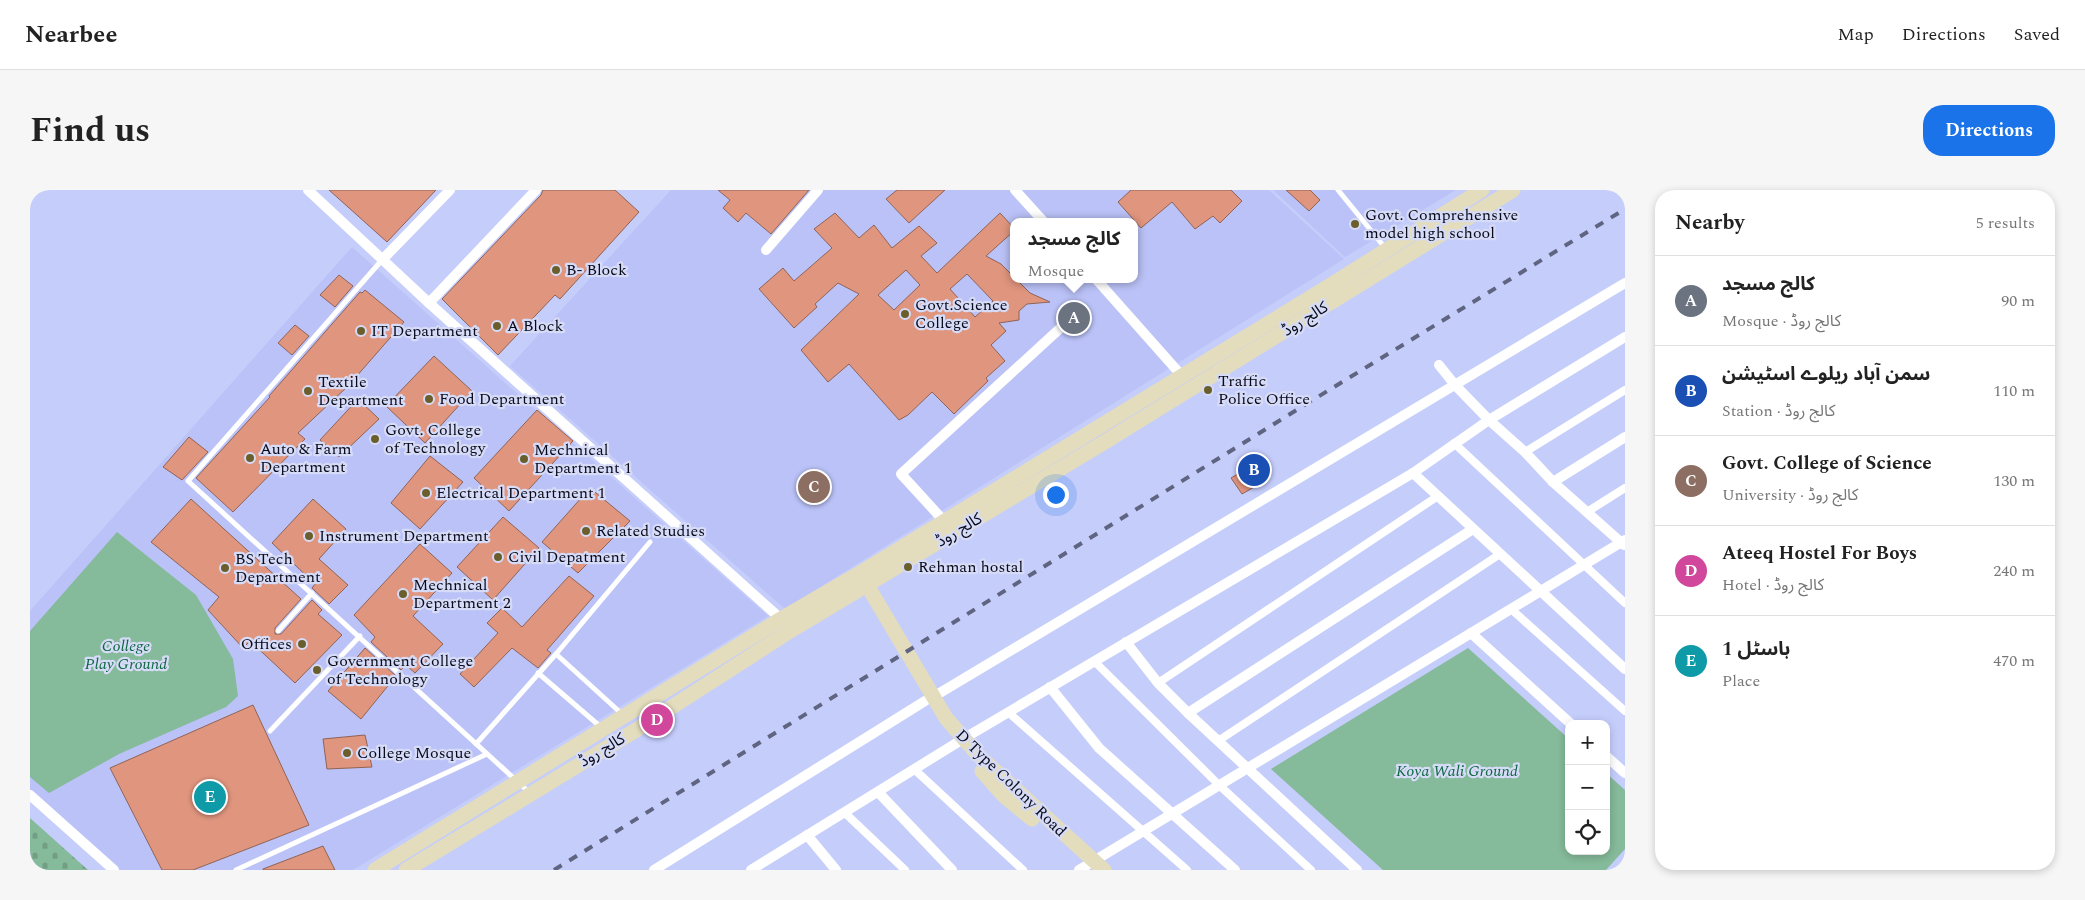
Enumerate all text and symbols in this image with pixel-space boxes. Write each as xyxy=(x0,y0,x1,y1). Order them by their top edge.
text: Nearbee xyxy=(25,17,117,53)
text: Map xyxy=(1838,21,1874,48)
text: Directions xyxy=(1902,21,1986,48)
text: Saved xyxy=(2014,21,2060,48)
text: Find us xyxy=(30,104,150,157)
button: Directions xyxy=(1923,105,2055,156)
place label: Govt. Comprehensive model high school xyxy=(1365,203,1518,245)
text: Nearby xyxy=(1675,207,1745,239)
text: 5 results xyxy=(1976,211,2035,235)
popup xyxy=(1010,218,1138,283)
marker: Govt. Comprehensive model high school xyxy=(1349,218,1361,230)
text: کالج مسجد xyxy=(1028,225,1120,254)
place label: B- Block xyxy=(566,258,627,282)
text: Mosque xyxy=(1028,259,1084,283)
marker: B- Block xyxy=(550,264,562,276)
text: کالج مسجد xyxy=(1722,270,1815,299)
text: A xyxy=(1685,289,1697,313)
text: 90 m xyxy=(2001,289,2035,313)
place label: Govt.Science College xyxy=(915,293,1007,335)
street label: کالج روڈ xyxy=(1277,295,1333,343)
pin: A xyxy=(1058,299,1090,337)
marker: Govt.Science College xyxy=(899,308,911,320)
text: Mosque · کالج روڈ xyxy=(1722,309,1841,333)
place label: A Block xyxy=(507,314,563,338)
place label: IT Department xyxy=(371,319,478,343)
marker: A Block xyxy=(491,320,503,332)
marker: IT Department xyxy=(355,325,367,337)
text: سمن آباد ریلوے اسٹیشن xyxy=(1722,360,1930,389)
place label: Traffic Police Office xyxy=(1218,369,1310,411)
place label: Textile Department xyxy=(318,370,404,412)
text: B xyxy=(1685,379,1697,403)
text: 110 m xyxy=(1993,379,2035,403)
marker: Traffic Police Office xyxy=(1202,384,1214,396)
marker: Textile Department xyxy=(302,385,314,397)
place label: Food Department xyxy=(439,387,565,411)
marker: Food Department xyxy=(423,393,435,405)
text: Station · کالج روڈ xyxy=(1722,399,1835,423)
place label: Govt. College of Technology xyxy=(385,418,487,460)
marker: Govt. College of Technology xyxy=(369,433,381,445)
place label: Auto & Farm Department xyxy=(260,437,352,479)
place label: Mechnical Department 1 xyxy=(534,438,632,480)
text: Govt. College of Science xyxy=(1722,449,1932,478)
pin: B xyxy=(1238,451,1270,489)
marker: Auto & Farm Department xyxy=(244,452,256,464)
marker: Mechnical Department 1 xyxy=(518,453,530,465)
pin: C xyxy=(798,468,830,506)
text: C xyxy=(1685,469,1697,493)
text: 130 m xyxy=(1993,469,2035,493)
place label: Electrical Department 1 xyxy=(436,481,606,505)
your location xyxy=(1043,482,1069,508)
text: University · کالج روڈ xyxy=(1722,483,1858,507)
marker: Electrical Department 1 xyxy=(420,487,432,499)
street label: کالج روڈ xyxy=(931,507,987,553)
place label: Related Studies xyxy=(596,519,705,543)
place label: Instrument Department xyxy=(319,524,489,548)
marker: Related Studies xyxy=(580,525,592,537)
marker: Instrument Department xyxy=(303,530,315,542)
text: Ateeq Hostel For Boys xyxy=(1722,539,1917,568)
place label: Civil Depatment xyxy=(508,545,626,569)
place label: BS Tech Department xyxy=(235,547,321,589)
marker: Civil Depatment xyxy=(492,551,504,563)
place label: Rehman hostal xyxy=(918,555,1023,579)
text: D xyxy=(1685,559,1697,583)
text: 240 m xyxy=(1993,559,2035,583)
marker: Rehman hostal xyxy=(902,561,914,573)
marker: BS Tech Department xyxy=(219,562,231,574)
place label: Mechnical Department 2 xyxy=(413,573,511,615)
text: Hotel · کالج روڈ xyxy=(1722,573,1824,597)
marker: Mechnical Department 2 xyxy=(397,588,409,600)
place label: Offices xyxy=(241,632,292,656)
park label: College Play Ground xyxy=(85,634,167,676)
text: ہاسٹل 1 xyxy=(1722,635,1790,664)
marker: Offices xyxy=(296,638,308,650)
place label: Government College of Technology xyxy=(327,649,473,691)
text: E xyxy=(1686,649,1696,673)
text: 470 m xyxy=(1993,649,2035,673)
marker: Government College of Technology xyxy=(311,664,323,676)
text: Place xyxy=(1722,669,1760,693)
pin: D xyxy=(641,701,673,739)
map controls xyxy=(1565,720,1610,855)
button: + xyxy=(1565,720,1610,765)
street label: D Type Colony Road xyxy=(950,724,1072,842)
street label: کالج روڈ xyxy=(574,727,630,773)
place label: College Mosque xyxy=(357,741,471,765)
marker: College Mosque xyxy=(341,747,353,759)
park label: Koya Wali Ground xyxy=(1396,759,1518,783)
button: − xyxy=(1565,765,1610,810)
pin: E xyxy=(194,778,226,816)
button: locate xyxy=(1565,810,1610,855)

